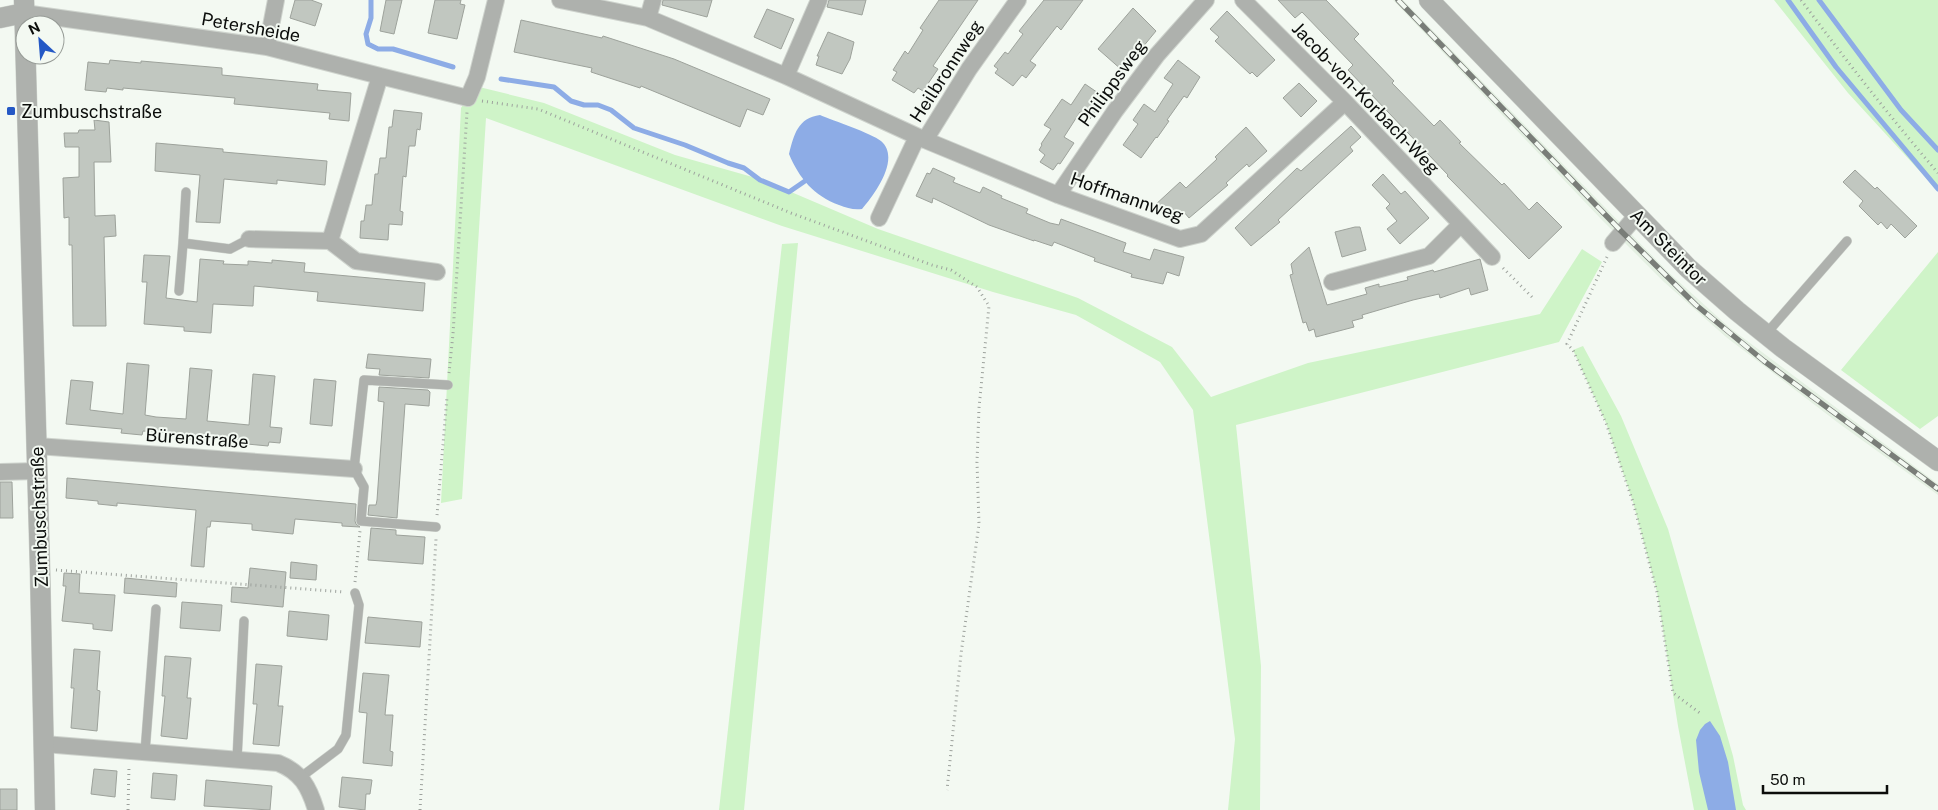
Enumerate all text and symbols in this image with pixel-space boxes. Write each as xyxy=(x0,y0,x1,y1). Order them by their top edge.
street label: Petersheide xyxy=(200,8,302,46)
north arrow xyxy=(15,15,65,65)
street label: Heilbronnweg xyxy=(905,16,987,126)
street label: Jacob-von-Korbach-Weg xyxy=(1288,18,1444,178)
text: N xyxy=(26,19,43,38)
street label: Philippsweg xyxy=(1074,36,1150,130)
place label: Zumbuschstraße xyxy=(21,101,162,122)
marker: Zumbuschstraße xyxy=(5,105,17,117)
street label: Hoffmannweg xyxy=(1068,168,1186,226)
street label: Am Steintor xyxy=(1626,204,1712,290)
street label: Bürenstraße xyxy=(145,424,249,452)
street label: Zumbuschstraße xyxy=(26,446,52,588)
scale bar xyxy=(1763,762,1887,794)
text: 50 m xyxy=(1770,771,1805,788)

